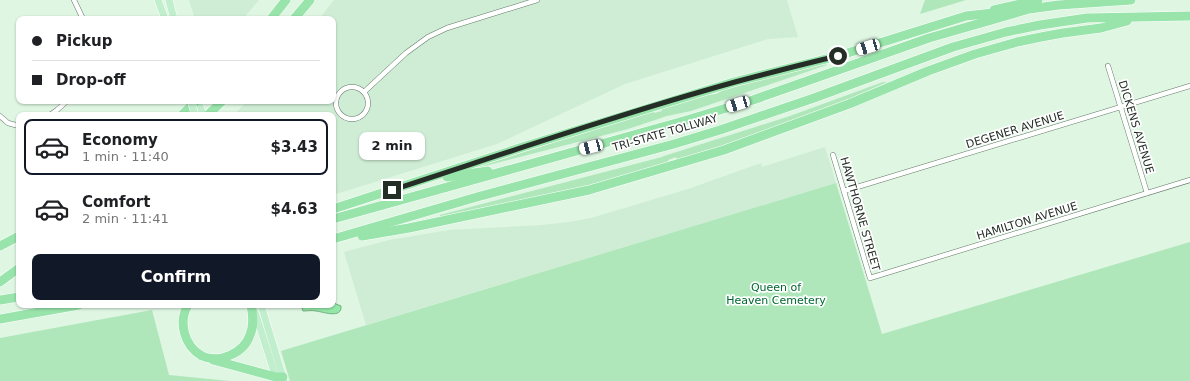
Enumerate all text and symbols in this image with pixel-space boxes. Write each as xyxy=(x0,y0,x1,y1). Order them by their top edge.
text: Pickup xyxy=(56,32,112,50)
car xyxy=(855,38,881,56)
route start xyxy=(829,47,847,65)
text: Drop-off xyxy=(56,71,126,89)
street label: DICKENS AVENUE xyxy=(1116,79,1156,175)
car xyxy=(725,95,751,113)
street label: DEGENER AVENUE xyxy=(964,109,1066,151)
street label: TRI-STATE TOLLWAY xyxy=(610,112,719,154)
icon: car xyxy=(34,129,70,165)
text: Economy xyxy=(82,131,158,149)
callout: 2 min xyxy=(359,132,425,160)
text: $3.43 xyxy=(271,138,318,156)
text: 2 min xyxy=(372,138,412,153)
car xyxy=(578,138,604,156)
text: 1 min · 11:40 xyxy=(82,149,169,164)
street label: HAWTHORNE STREET xyxy=(837,155,883,273)
route end xyxy=(383,181,401,199)
icon: car xyxy=(34,191,70,227)
text: Comfort xyxy=(82,193,150,211)
street label: HAMILTON AVENUE xyxy=(975,199,1079,243)
text: $4.63 xyxy=(271,200,318,218)
text: 2 min · 11:41 xyxy=(82,211,169,226)
button: Confirm xyxy=(32,254,320,300)
park label: Queen of Heaven Cemetery xyxy=(726,281,826,307)

